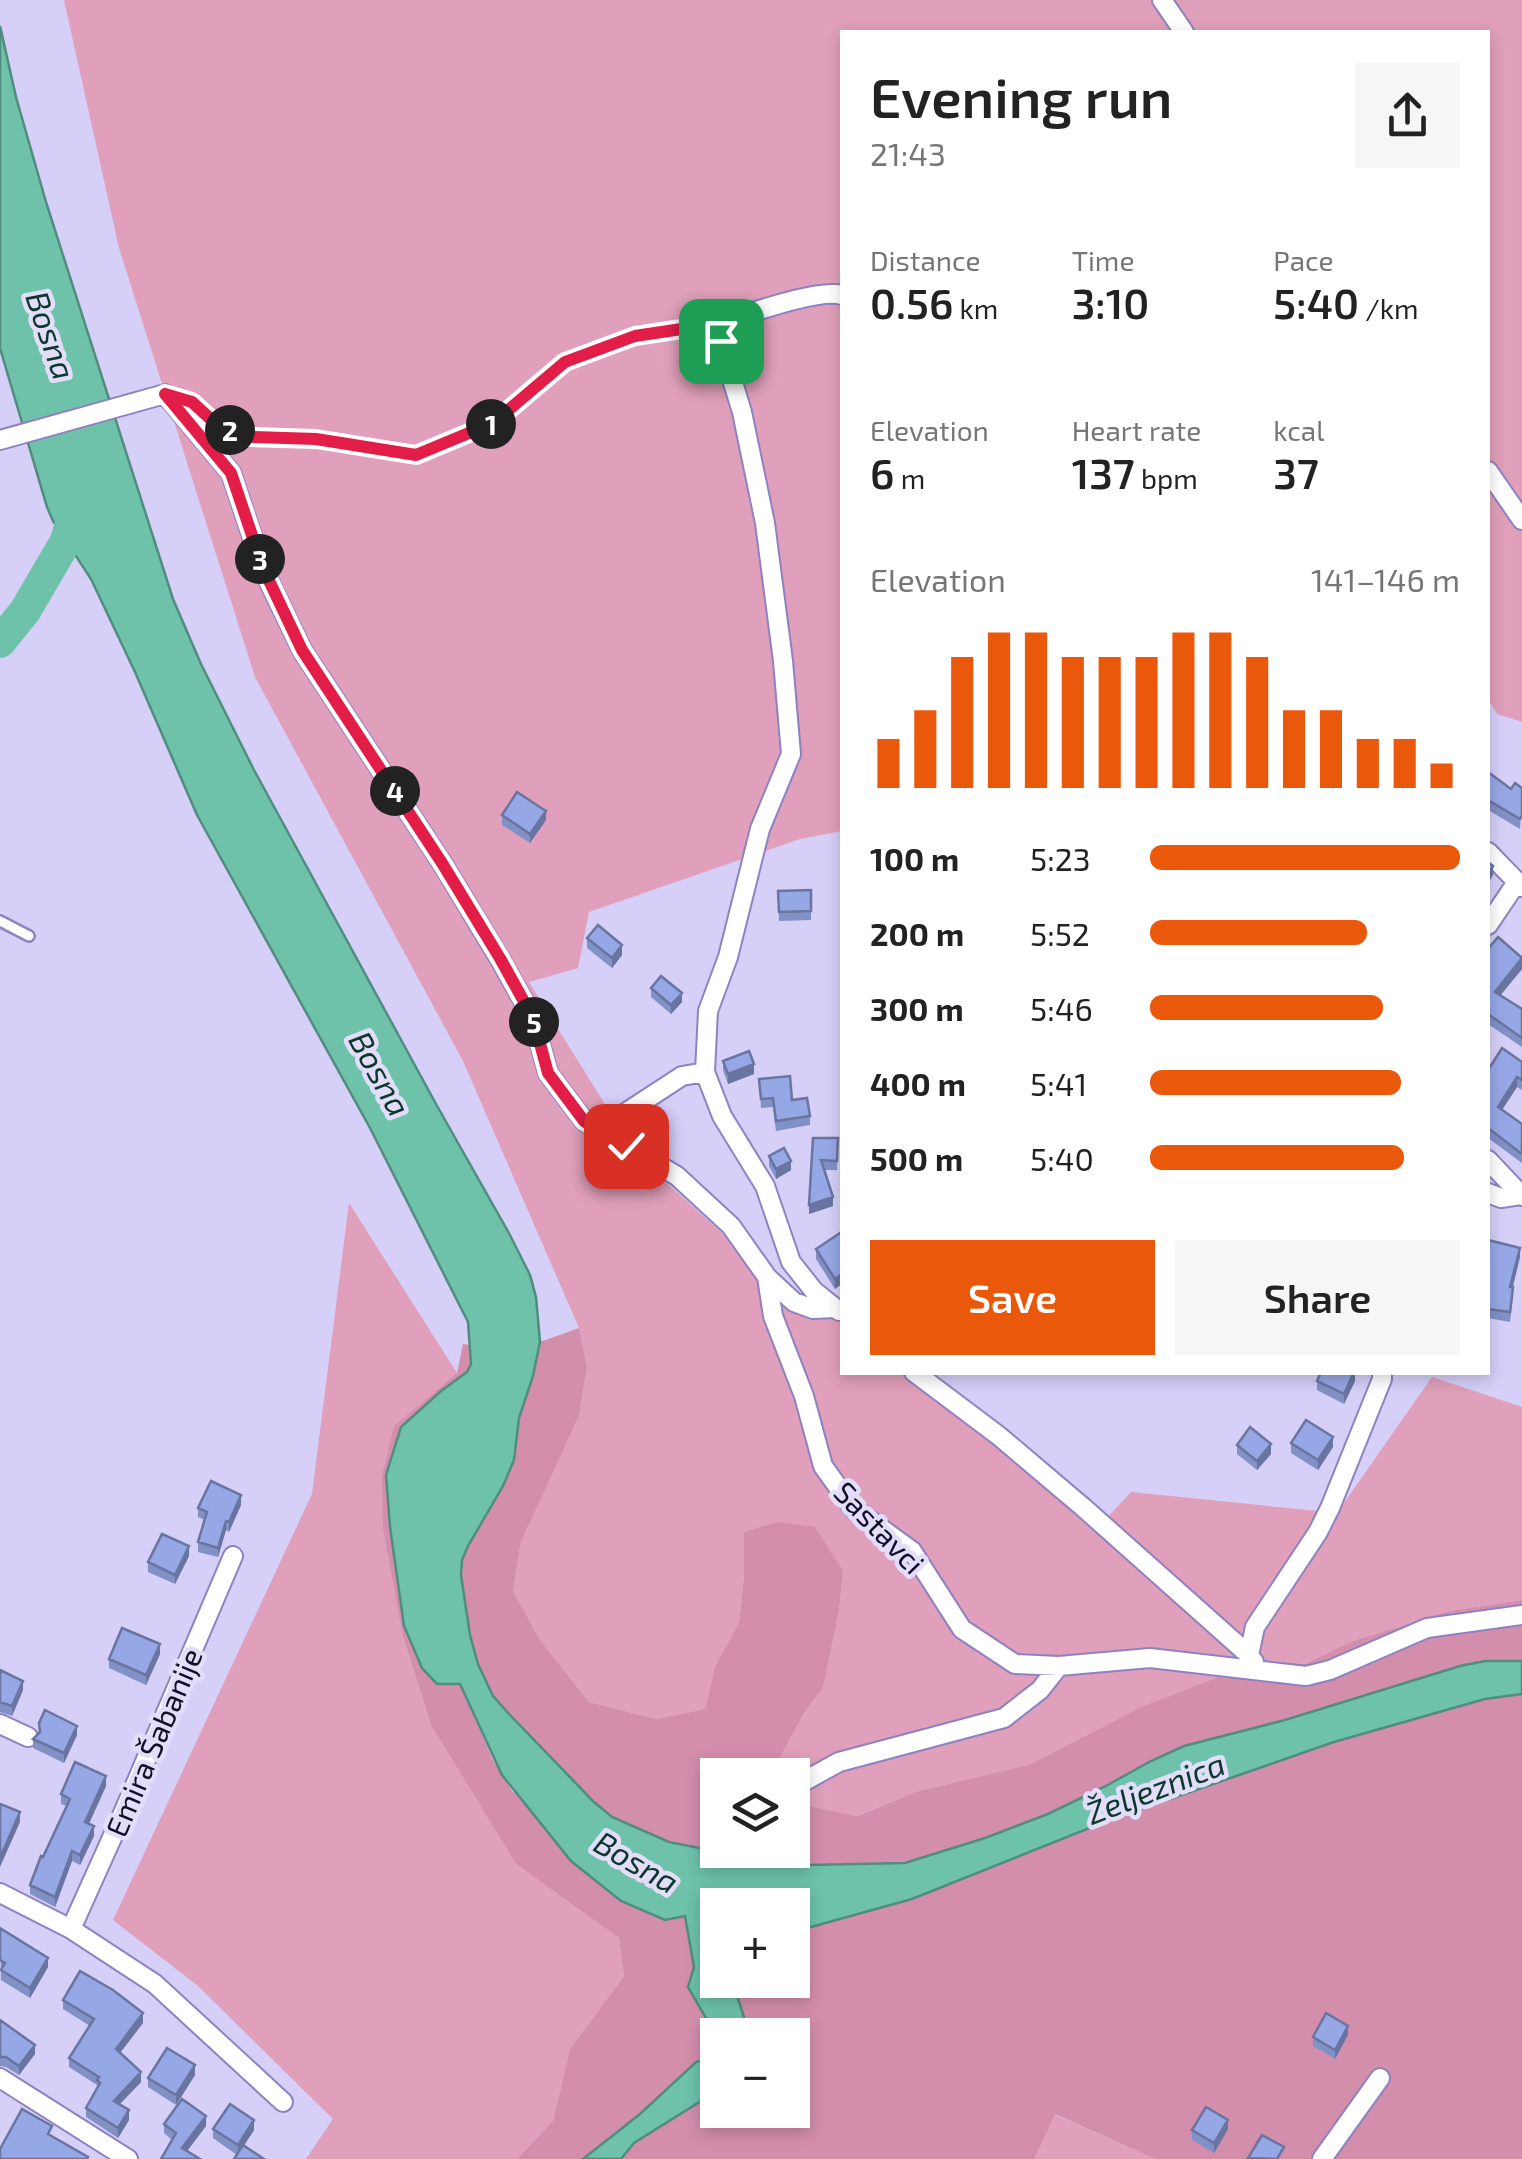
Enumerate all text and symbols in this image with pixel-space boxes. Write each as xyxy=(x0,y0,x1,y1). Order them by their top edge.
text: Evening run xyxy=(870,63,1172,129)
button: share xyxy=(1355,63,1460,168)
text: 21:43 xyxy=(870,134,946,172)
text: Distance xyxy=(870,243,981,277)
text: Time xyxy=(1072,243,1134,277)
text: Pace xyxy=(1273,243,1334,277)
text: 0.56 xyxy=(870,277,953,327)
text: 3:10 xyxy=(1072,277,1149,327)
text: 5:40 xyxy=(1273,277,1359,327)
water label: Bosna xyxy=(19,286,85,384)
text: km xyxy=(953,291,998,325)
text: /km xyxy=(1359,291,1419,325)
pin xyxy=(679,299,764,384)
icon: arrive xyxy=(694,314,749,369)
pin: 1 xyxy=(466,399,516,449)
pin: 2 xyxy=(205,405,255,455)
text: 1 xyxy=(485,407,497,441)
text: 2 xyxy=(222,413,238,447)
text: Elevation xyxy=(870,413,989,447)
text: Heart rate xyxy=(1072,413,1201,447)
text: kcal xyxy=(1273,413,1325,447)
text: 6 xyxy=(870,447,894,497)
text: 137 xyxy=(1072,447,1135,497)
text: 37 xyxy=(1273,447,1319,497)
text: m xyxy=(894,461,925,495)
text: bpm xyxy=(1135,461,1198,495)
pin: 3 xyxy=(235,534,285,584)
text: 3 xyxy=(252,542,268,576)
text: Elevation xyxy=(870,560,1006,598)
text: 141–146 m xyxy=(1311,560,1460,598)
pin: 4 xyxy=(370,766,420,816)
text: 4 xyxy=(386,774,404,808)
text: 100 m xyxy=(870,839,959,877)
text: 5:23 xyxy=(1030,839,1090,877)
text: 200 m xyxy=(870,914,964,952)
text: 5:52 xyxy=(1030,914,1090,952)
text: 300 m xyxy=(870,989,964,1027)
text: 5:46 xyxy=(1030,989,1093,1027)
pin: 5 xyxy=(509,997,559,1047)
text: 5 xyxy=(526,1005,542,1039)
water label: Bosna xyxy=(342,1024,420,1122)
text: 400 m xyxy=(870,1064,966,1102)
text: 5:41 xyxy=(1030,1064,1087,1102)
pin xyxy=(584,1104,669,1189)
icon: check xyxy=(599,1119,654,1174)
text: 500 m xyxy=(870,1139,963,1177)
text: 5:40 xyxy=(1030,1139,1094,1177)
button: Save xyxy=(870,1240,1155,1355)
button: Share xyxy=(1175,1240,1460,1355)
street label: Sastavci xyxy=(827,1473,933,1581)
street label: Emira Šabanije xyxy=(97,1642,209,1842)
water label: Željeznica xyxy=(1080,1743,1230,1832)
map controls xyxy=(700,1758,810,2128)
button: layers xyxy=(700,1758,810,1868)
water label: Bosna xyxy=(588,1822,686,1900)
button: + xyxy=(700,1888,810,1998)
button: − xyxy=(700,2018,810,2128)

